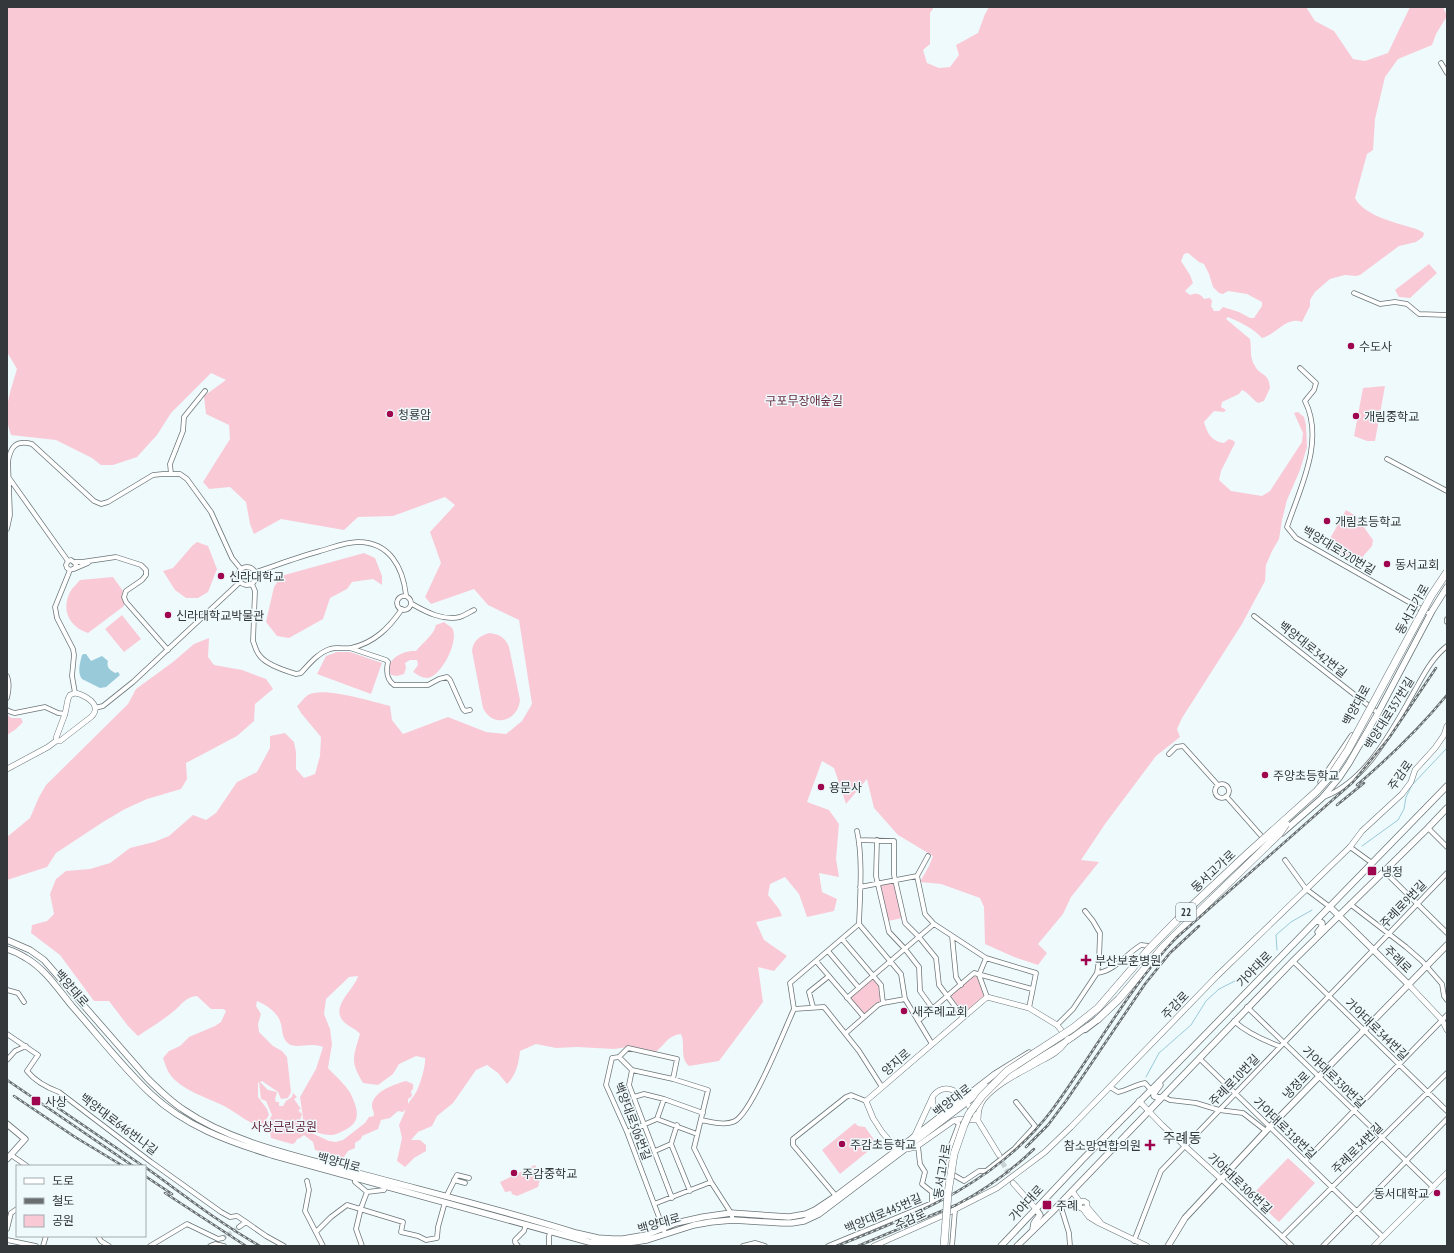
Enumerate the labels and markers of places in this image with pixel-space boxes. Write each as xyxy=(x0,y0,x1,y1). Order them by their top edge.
place label: 수도사 xyxy=(1359,339,1392,354)
marker: 수도사 xyxy=(1346,341,1356,351)
place label: 청룡암 xyxy=(398,407,431,422)
marker: 청룡암 xyxy=(385,409,395,419)
place label: 개림중학교 xyxy=(1364,409,1419,424)
marker: 개림중학교 xyxy=(1351,411,1361,421)
place label: 개림초등학교 xyxy=(1335,514,1401,529)
marker: 개림초등학교 xyxy=(1322,516,1332,526)
place label: 동서교회 xyxy=(1395,557,1439,572)
marker: 동서교회 xyxy=(1382,559,1392,569)
place label: 신라대학교 xyxy=(229,569,284,584)
marker: 신라대학교 xyxy=(216,571,226,581)
place label: 신라대학교박물관 xyxy=(176,608,264,623)
marker: 신라대학교박물관 xyxy=(163,610,173,620)
place label: 주양초등학교 xyxy=(1273,768,1339,783)
marker: 주양초등학교 xyxy=(1260,770,1270,780)
place label: 용문사 xyxy=(829,780,862,795)
marker: 용문사 xyxy=(816,782,826,792)
place label: 냉정 xyxy=(1381,864,1403,879)
marker: 냉정 xyxy=(1366,865,1378,877)
place label: 부산보훈병원 xyxy=(1095,953,1161,968)
marker: 부산보훈병원 xyxy=(1080,954,1092,966)
place label: 새주례교회 xyxy=(912,1004,967,1019)
marker: 새주례교회 xyxy=(899,1006,909,1016)
place label: 사상 xyxy=(45,1094,67,1109)
marker: 사상 xyxy=(30,1095,42,1107)
place label: 주감초등학교 xyxy=(850,1137,916,1152)
place label: 참소망연합의원 xyxy=(1064,1138,1141,1153)
marker: 주감초등학교 xyxy=(837,1139,847,1149)
marker: 참소망연합의원 xyxy=(1144,1139,1156,1151)
place label: 주감중학교 xyxy=(522,1166,577,1181)
marker: 주감중학교 xyxy=(509,1168,519,1178)
place label: 동서대학교 xyxy=(1374,1186,1429,1201)
marker: 동서대학교 xyxy=(1432,1188,1442,1198)
place label: 주례 xyxy=(1056,1198,1078,1213)
marker: 주례 xyxy=(1041,1199,1053,1211)

